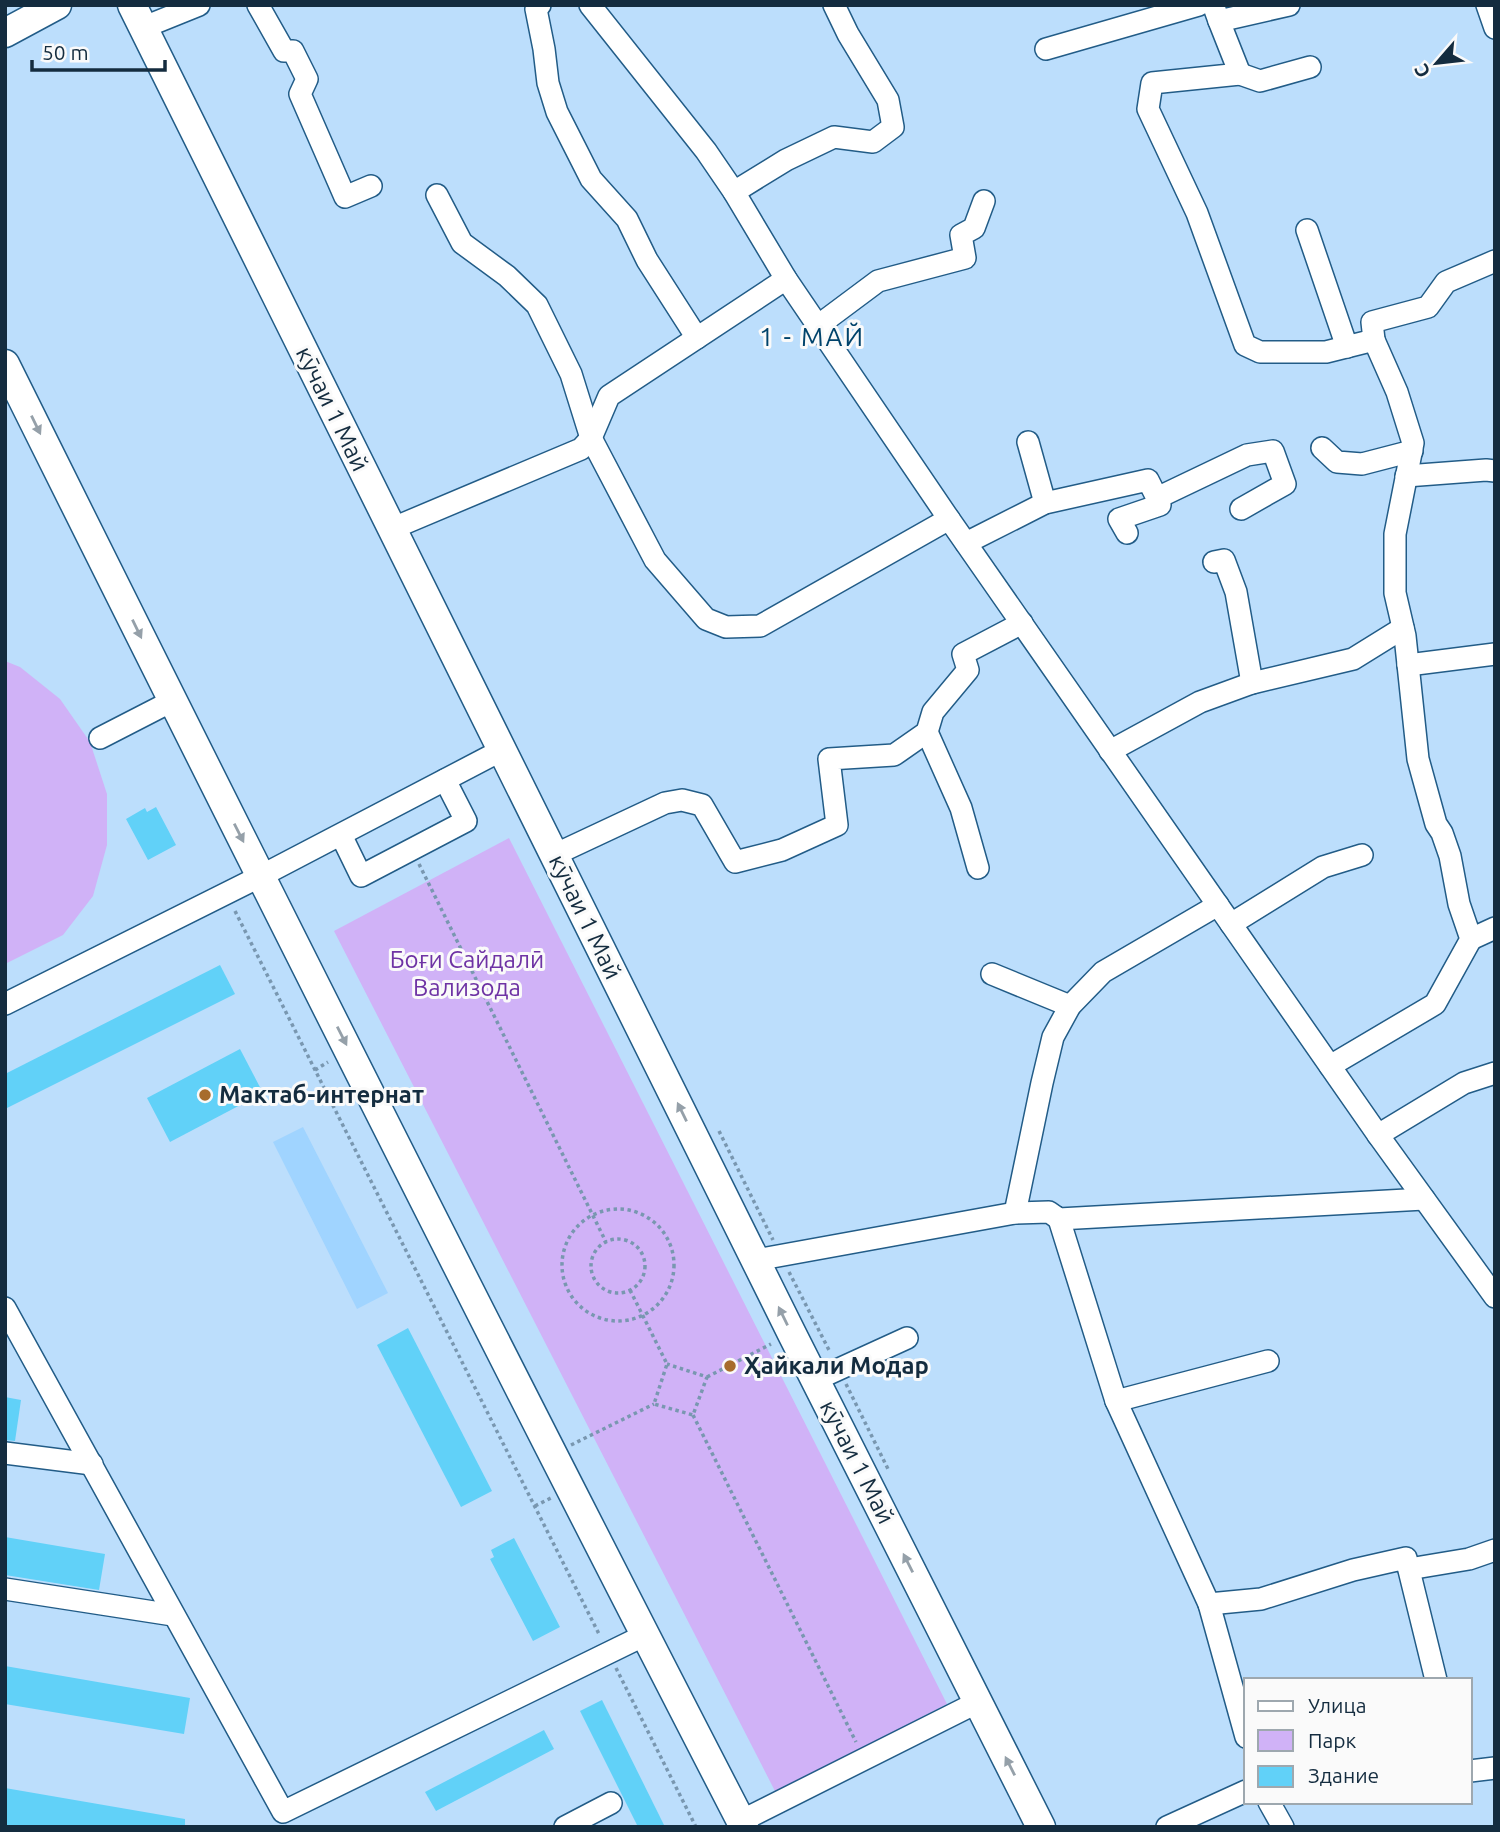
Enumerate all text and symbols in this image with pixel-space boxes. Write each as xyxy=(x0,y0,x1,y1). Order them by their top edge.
scale bar xyxy=(32,28,164,72)
north arrow xyxy=(1402,28,1472,98)
text: 50 m xyxy=(42,40,89,64)
text: С xyxy=(1409,60,1435,82)
district label: 1 - МАЙ xyxy=(759,322,865,351)
street label: кӯчаи 1 Май xyxy=(291,342,374,475)
one-way arrow xyxy=(30,415,41,435)
one-way arrow xyxy=(131,619,142,639)
one-way arrow xyxy=(232,823,244,843)
street label: кӯчаи 1 Май xyxy=(544,850,627,983)
park label: Боғи Сайдалӣ Вализода xyxy=(390,946,544,1001)
one-way arrow xyxy=(335,1026,347,1046)
place label: Мактаб-интернат xyxy=(219,1081,424,1108)
marker: Мактаб-интернат xyxy=(197,1087,213,1103)
one-way arrow xyxy=(676,1102,687,1122)
one-way arrow xyxy=(777,1306,789,1326)
place label: Ҳайкали Модар xyxy=(744,1352,929,1379)
marker: Ҳайкали Модар xyxy=(722,1358,738,1374)
street label: кӯчаи 1 Май xyxy=(815,1395,900,1528)
one-way arrow xyxy=(902,1553,913,1573)
legend xyxy=(1244,1678,1472,1804)
text: Улица xyxy=(1308,1693,1366,1717)
text: Парк xyxy=(1308,1728,1357,1752)
one-way arrow xyxy=(1004,1756,1016,1776)
text: Здание xyxy=(1308,1763,1379,1787)

